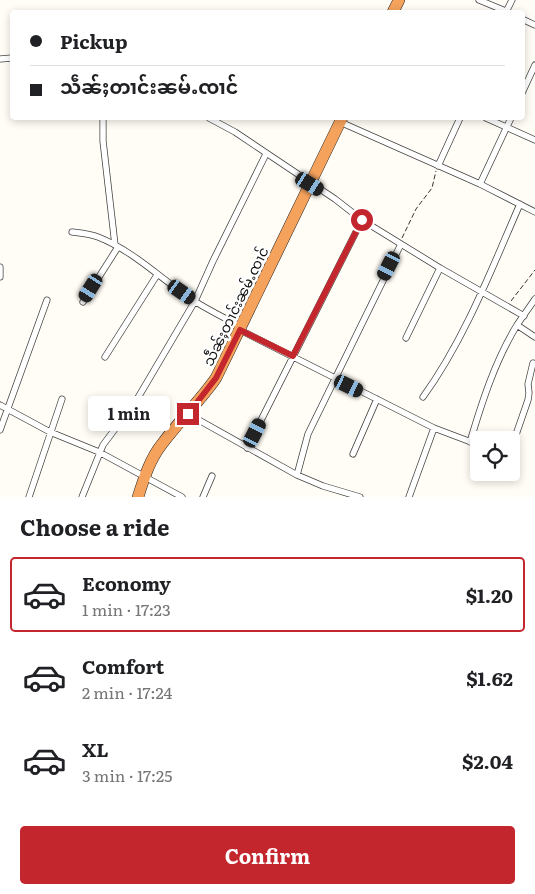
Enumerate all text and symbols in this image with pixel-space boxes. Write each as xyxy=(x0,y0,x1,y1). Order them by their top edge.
text: Pickup xyxy=(60,27,128,55)
text: သဵၼ်ႈတၢင်းၼမ်ႉၸၢင် xyxy=(60,72,238,100)
car xyxy=(293,170,326,198)
route start xyxy=(351,209,373,231)
street label: သဵၼ်ႈတၢင်းၼမ်ႉၸၢင် xyxy=(197,243,273,369)
car xyxy=(375,249,402,283)
car xyxy=(76,271,105,305)
car xyxy=(165,277,198,307)
car xyxy=(332,373,365,399)
callout: 1 min xyxy=(88,396,170,432)
text: 1 min xyxy=(108,401,150,425)
route end xyxy=(177,403,199,425)
car xyxy=(241,416,268,450)
map controls xyxy=(470,431,520,481)
button: locate xyxy=(470,431,520,481)
text: Choose a ride xyxy=(20,510,169,543)
text: Economy xyxy=(82,569,171,597)
icon: car xyxy=(22,572,67,617)
text: $1.20 xyxy=(466,581,513,609)
text: 1 min · 17:23 xyxy=(82,597,171,621)
text: Comfort xyxy=(82,652,164,680)
icon: car xyxy=(22,655,67,700)
text: $1.62 xyxy=(466,664,513,692)
text: 2 min · 17:24 xyxy=(82,680,172,704)
text: XL xyxy=(82,735,109,763)
icon: car xyxy=(22,738,67,783)
text: $2.04 xyxy=(462,747,513,775)
text: 3 min · 17:25 xyxy=(82,763,172,787)
button: Confirm xyxy=(20,826,515,884)

